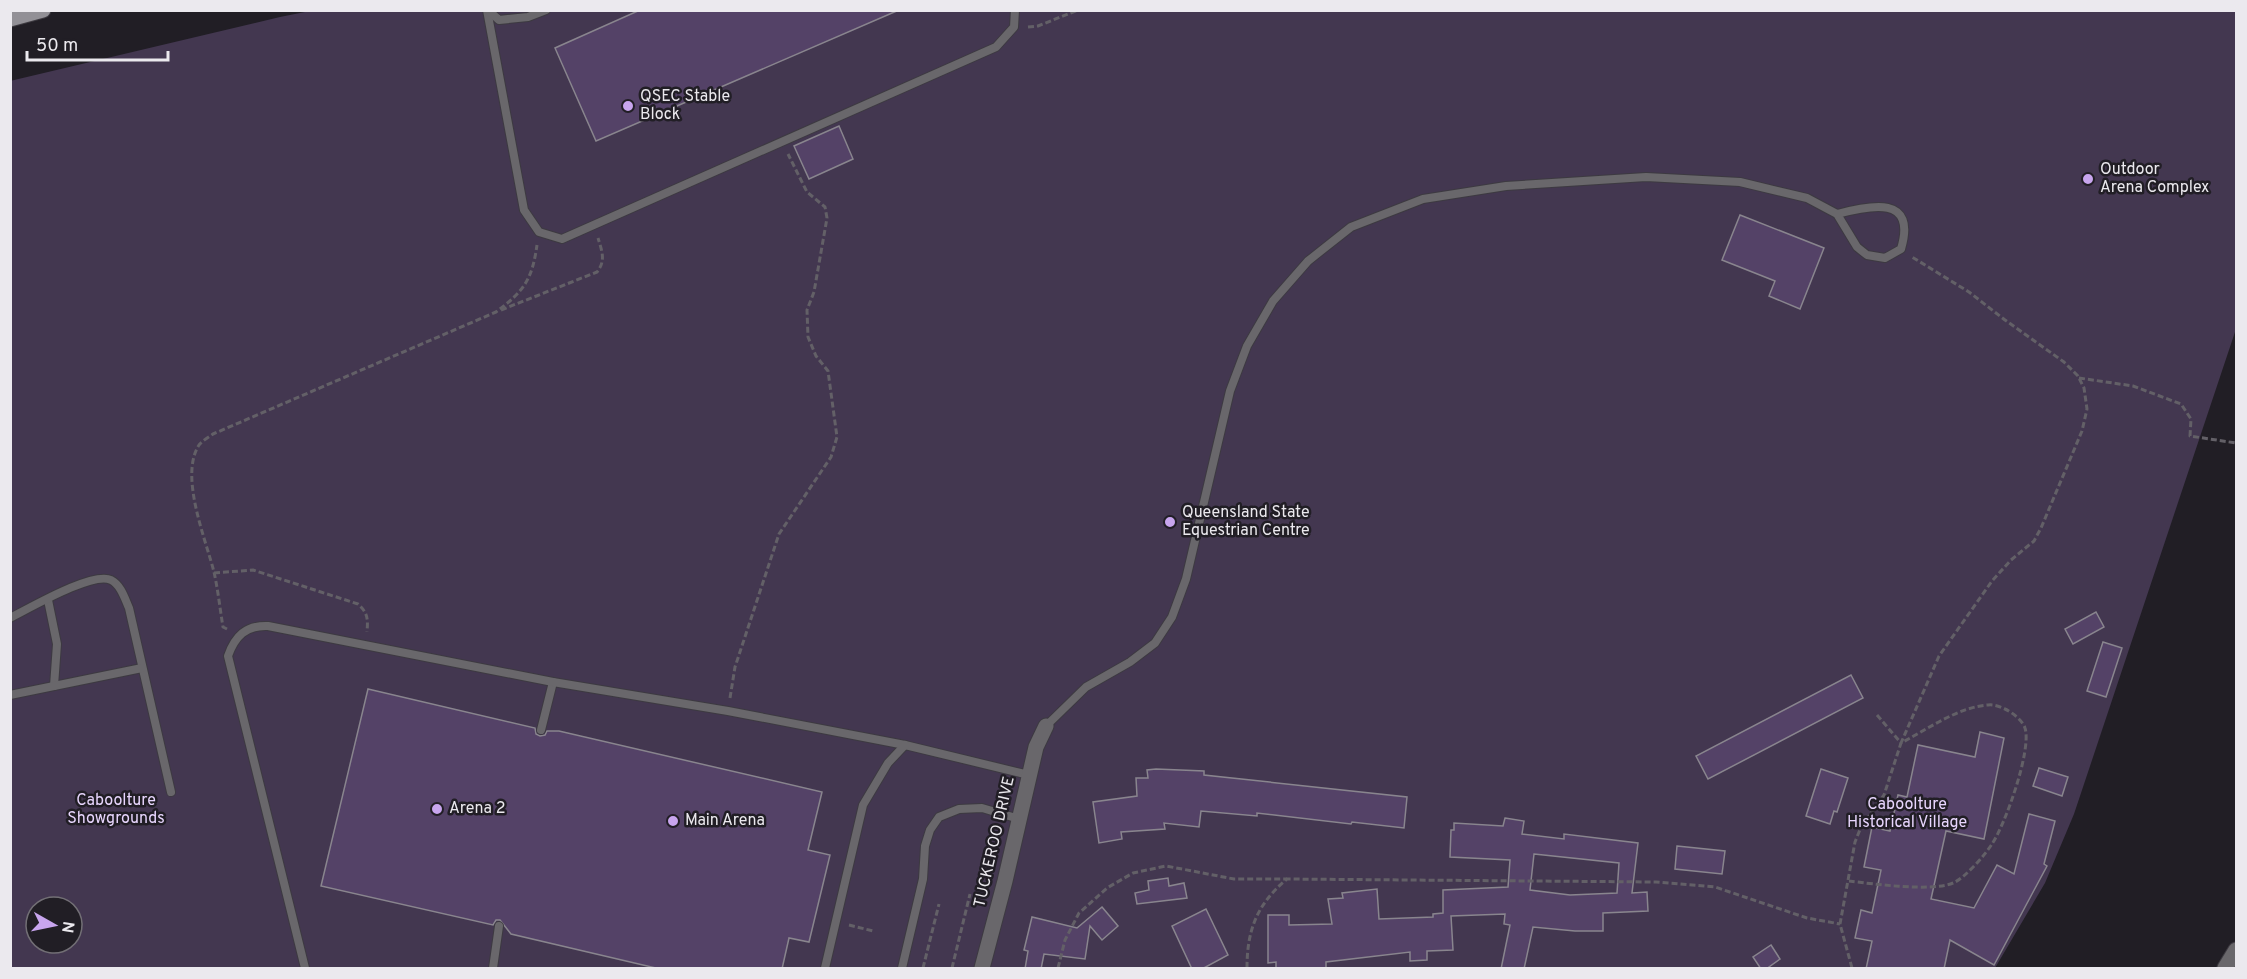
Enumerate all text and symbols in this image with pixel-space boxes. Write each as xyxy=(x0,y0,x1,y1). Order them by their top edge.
scale bar xyxy=(27,24,168,62)
text: 50 m xyxy=(36,35,78,58)
place label: QSEC Stable Block xyxy=(640,87,730,125)
marker: QSEC Stable Block xyxy=(621,99,635,113)
place label: Outdoor Arena Complex xyxy=(2100,160,2209,198)
marker: Outdoor Arena Complex xyxy=(2081,172,2095,186)
place label: Queensland State Equestrian Centre xyxy=(1182,503,1310,541)
marker: Queensland State Equestrian Centre xyxy=(1163,515,1177,529)
street label: TUCKEROO DRIVE xyxy=(970,774,1020,910)
park label: Caboolture Showgrounds xyxy=(67,791,165,829)
park label: Caboolture Historical Village xyxy=(1847,795,1967,833)
place label: Arena 2 xyxy=(449,799,506,819)
marker: Arena 2 xyxy=(430,802,444,816)
place label: Main Arena xyxy=(685,811,765,831)
marker: Main Arena xyxy=(666,814,680,828)
north arrow xyxy=(24,895,84,955)
text: N xyxy=(56,920,78,934)

